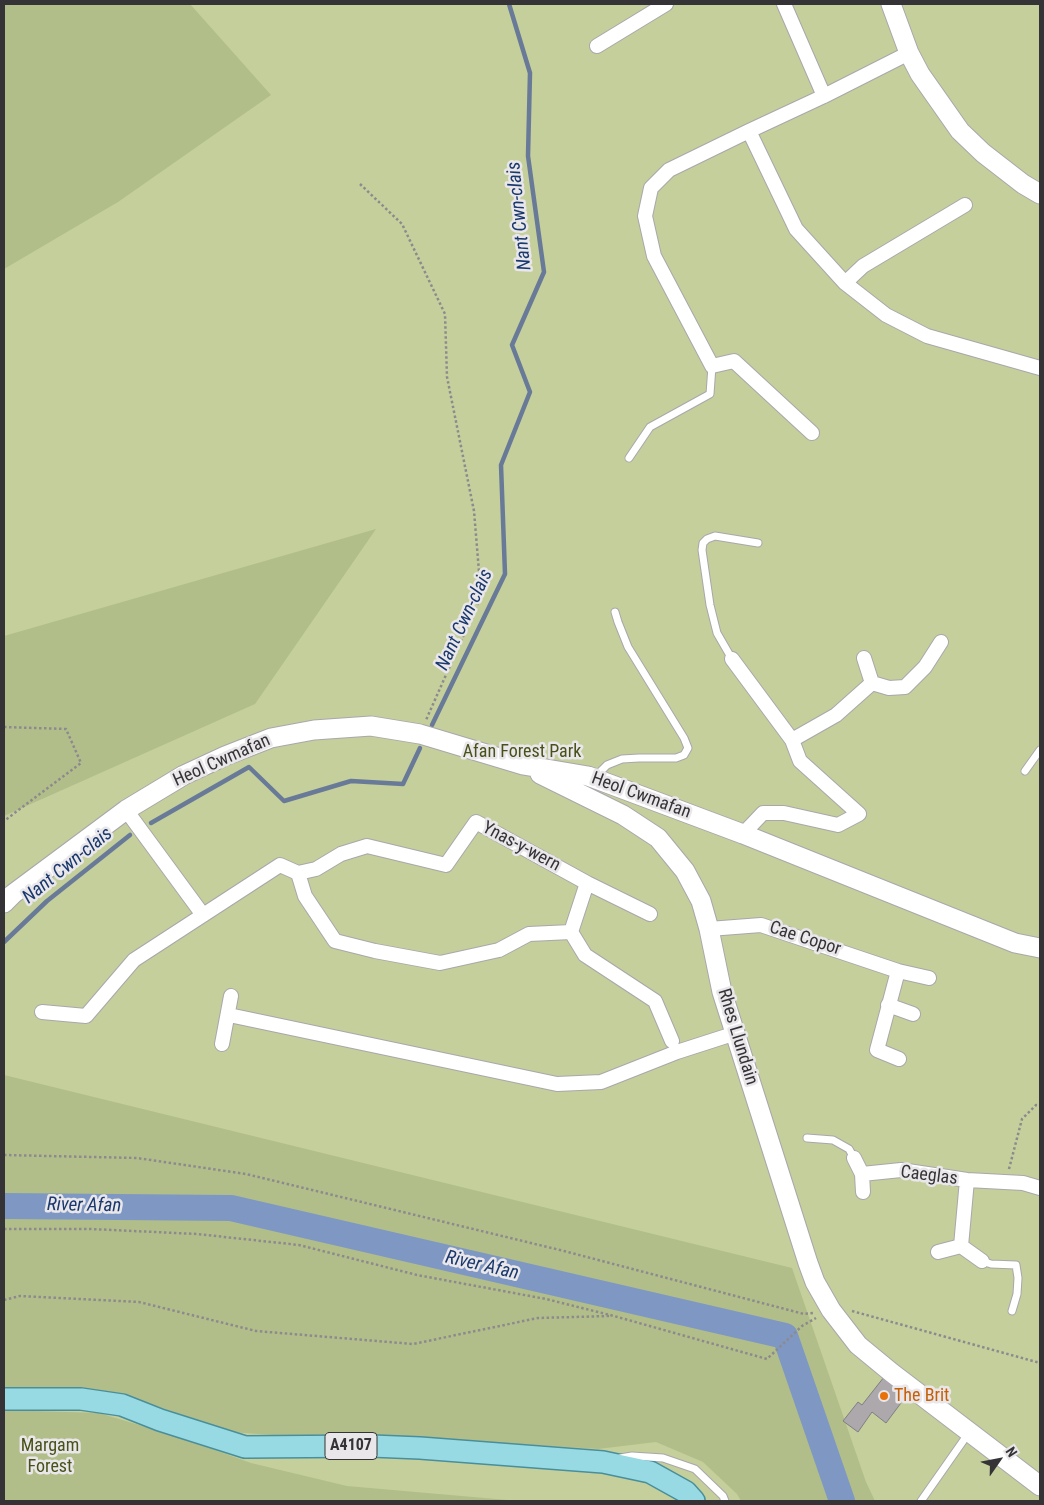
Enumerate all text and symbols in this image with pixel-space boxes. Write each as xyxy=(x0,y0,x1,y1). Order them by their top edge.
water label: Nant Cwn-clais xyxy=(503,161,537,271)
water label: Nant Cwn-clais xyxy=(432,566,498,674)
street label: Heol Cwmafan xyxy=(170,730,274,792)
park label: Afan Forest Park xyxy=(463,741,581,763)
street label: Heol Cwmafan xyxy=(588,768,694,824)
street label: Ynas-y-wern xyxy=(478,817,564,877)
water label: Nant Cwn-clais xyxy=(18,823,118,909)
street label: Cae Copor xyxy=(766,917,844,961)
street label: Rhes Llundain xyxy=(712,986,762,1088)
street label: Caeglas xyxy=(899,1162,959,1190)
water label: River Afan xyxy=(47,1194,121,1218)
water label: River Afan xyxy=(443,1247,521,1285)
place label: The Brit xyxy=(894,1385,949,1407)
marker: The Brit xyxy=(878,1390,890,1402)
road number: A4107 xyxy=(325,1432,377,1460)
park label: Margam Forest xyxy=(21,1435,79,1478)
north arrow xyxy=(974,1435,1024,1485)
text: N xyxy=(1003,1444,1021,1460)

